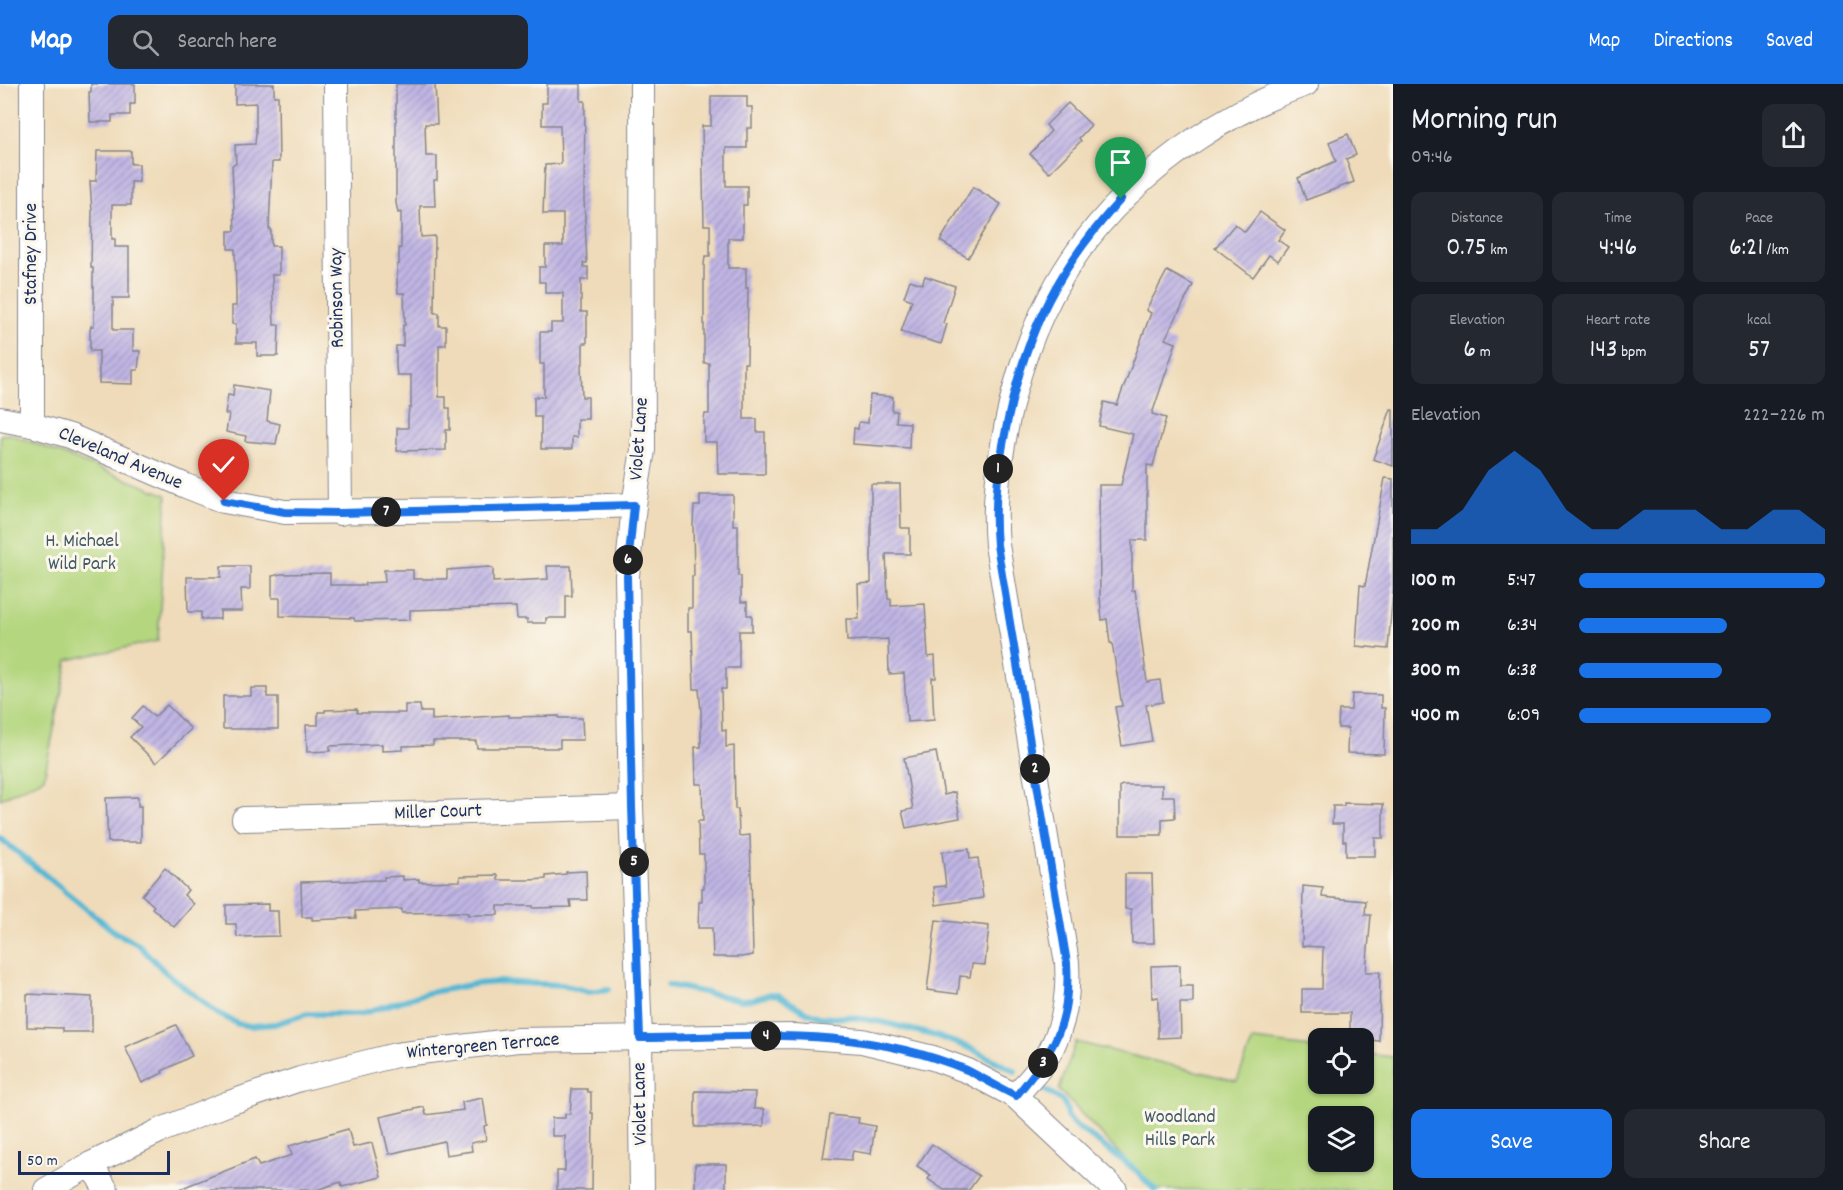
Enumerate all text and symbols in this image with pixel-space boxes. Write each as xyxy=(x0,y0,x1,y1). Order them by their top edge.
search box xyxy=(108,15,528,69)
text: Map xyxy=(30,22,72,62)
icon: search xyxy=(129,26,162,59)
text: Search here xyxy=(177,27,277,58)
text: Map xyxy=(1589,27,1620,57)
text: Directions xyxy=(1653,27,1733,57)
text: Saved xyxy=(1766,27,1813,57)
text: Morning run xyxy=(1411,98,1558,145)
button: share xyxy=(1762,104,1825,167)
pin xyxy=(1095,137,1146,199)
text: 09:46 xyxy=(1411,144,1452,172)
icon: arrive xyxy=(1104,146,1137,179)
street label: Stafney Drive xyxy=(18,203,46,305)
text: Distance xyxy=(1451,207,1503,230)
text: Time xyxy=(1604,207,1632,230)
text: Pace xyxy=(1745,207,1773,230)
text: 0.75 xyxy=(1446,230,1487,267)
text: 4:46 xyxy=(1599,230,1637,267)
text: 6:21 xyxy=(1729,230,1763,267)
text: km xyxy=(1487,239,1508,262)
text: /km xyxy=(1763,239,1789,262)
street label: Robinson Way xyxy=(323,247,353,348)
text: Elevation xyxy=(1449,309,1505,332)
text: Heart rate xyxy=(1586,309,1650,332)
text: kcal xyxy=(1747,309,1771,332)
text: 6 xyxy=(1463,332,1476,369)
text: 143 xyxy=(1590,332,1618,369)
text: 57 xyxy=(1748,332,1770,369)
text: m xyxy=(1476,341,1491,364)
text: bpm xyxy=(1618,341,1647,364)
street label: Violet Lane xyxy=(623,396,657,482)
text: Elevation xyxy=(1411,402,1481,430)
text: 222–226 m xyxy=(1743,402,1825,430)
street label: Cleveland Avenue xyxy=(53,420,187,498)
pin xyxy=(198,439,249,501)
icon: check xyxy=(207,448,240,481)
pin: 1 xyxy=(983,454,1013,484)
text: 1 xyxy=(996,457,1000,480)
pin: 7 xyxy=(371,497,401,527)
text: 7 xyxy=(383,500,389,523)
park label: H. Michael Wild Park xyxy=(45,528,119,579)
pin: 6 xyxy=(613,545,643,575)
text: 6 xyxy=(624,548,632,571)
text: 100 m xyxy=(1411,567,1456,595)
text: 5:47 xyxy=(1507,567,1536,595)
text: 200 m xyxy=(1411,612,1460,640)
text: 6:34 xyxy=(1507,612,1537,640)
text: 300 m xyxy=(1411,657,1460,685)
text: 6:38 xyxy=(1507,657,1537,685)
text: 400 m xyxy=(1411,702,1459,730)
text: 6:09 xyxy=(1507,702,1540,730)
pin: 2 xyxy=(1020,754,1050,784)
text: 2 xyxy=(1032,757,1039,780)
street label: Miller Court xyxy=(394,797,482,829)
pin: 5 xyxy=(619,847,649,877)
text: 5 xyxy=(630,850,638,873)
pin: 4 xyxy=(751,1021,781,1051)
text: 4 xyxy=(763,1024,769,1047)
street label: Wintergreen Terrace xyxy=(405,1026,561,1068)
map controls xyxy=(1308,1028,1374,1172)
button: locate xyxy=(1308,1028,1374,1094)
pin: 3 xyxy=(1028,1048,1058,1078)
text: 3 xyxy=(1039,1051,1047,1074)
street label: Violet Lane xyxy=(626,1062,656,1146)
park label: Woodland Hills Park xyxy=(1144,1104,1216,1155)
button: layers xyxy=(1308,1106,1374,1172)
button: Save xyxy=(1411,1109,1612,1178)
button: Share xyxy=(1624,1109,1825,1178)
scale bar xyxy=(18,1148,170,1176)
text: 50 m xyxy=(27,1150,58,1173)

